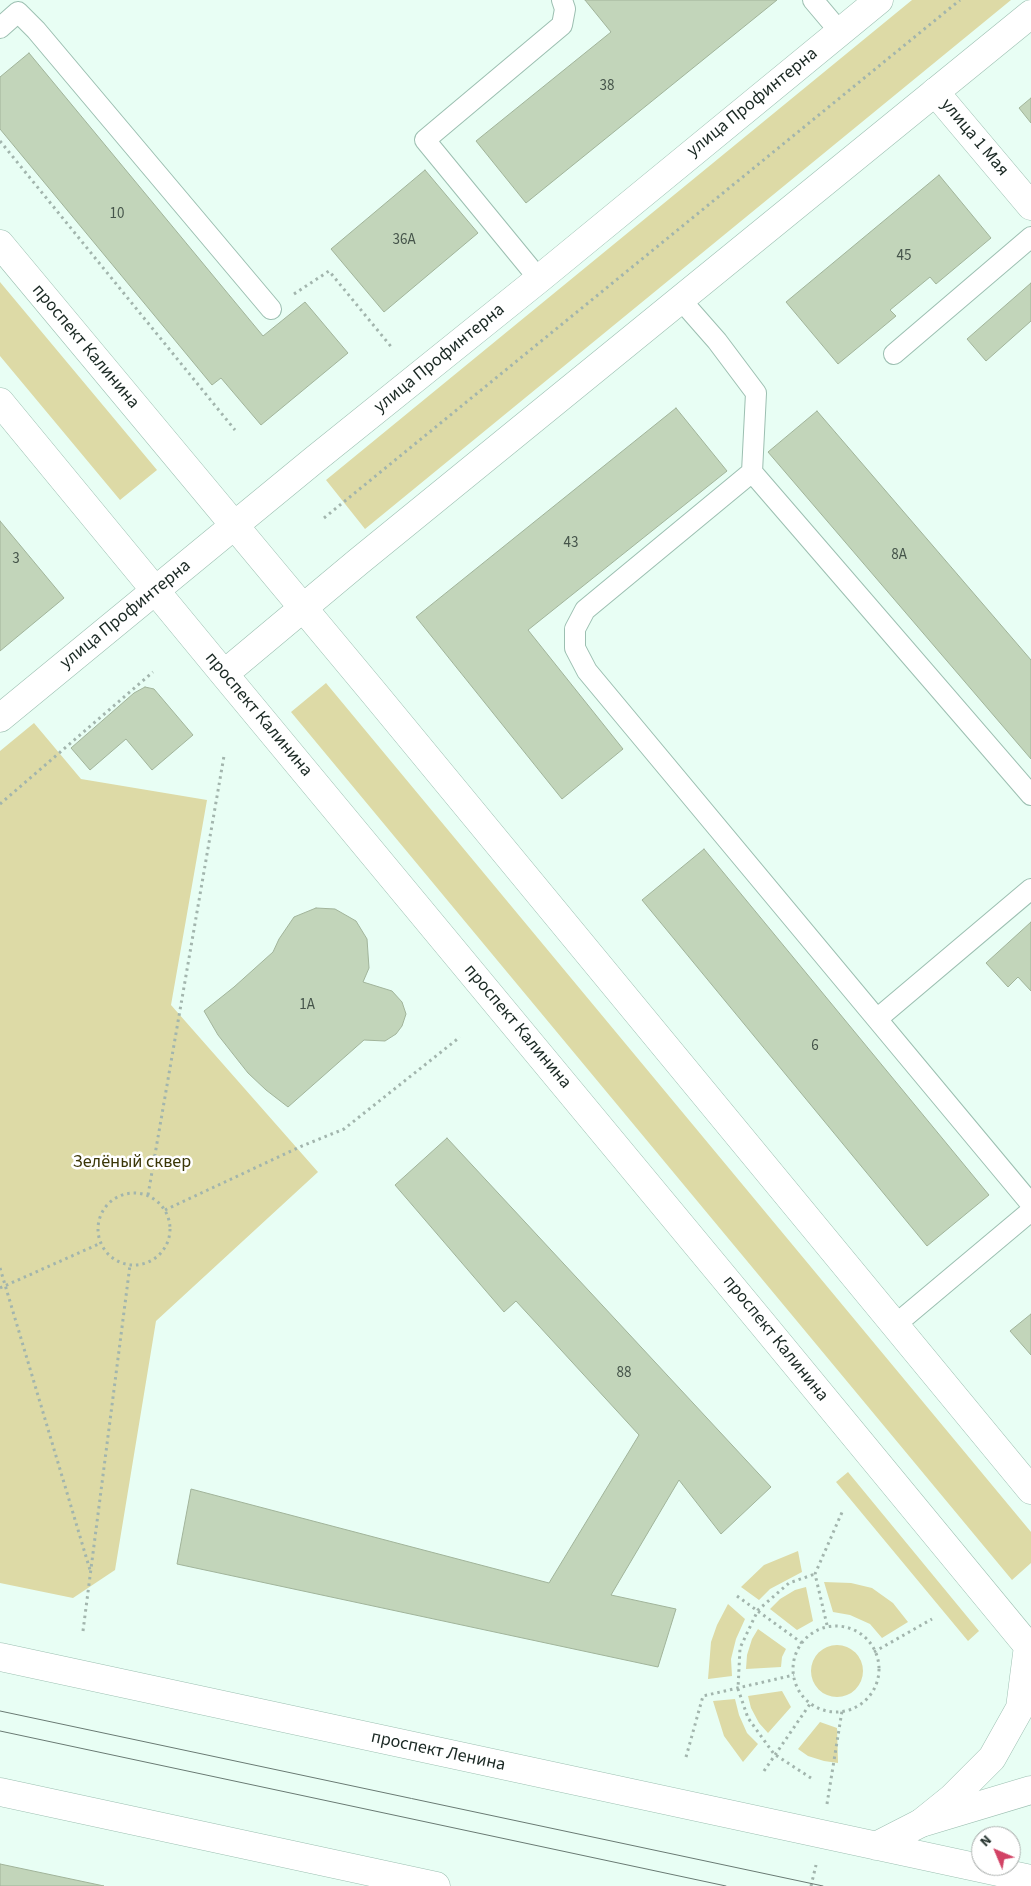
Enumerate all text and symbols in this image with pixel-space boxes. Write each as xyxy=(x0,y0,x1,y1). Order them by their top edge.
street label: улица Профинтерна xyxy=(683,44,823,162)
house number: 38 xyxy=(600,78,614,96)
street label: улица 1 Мая xyxy=(935,95,1013,181)
house number: 10 xyxy=(110,206,124,224)
house number: 36А xyxy=(392,232,416,250)
house number: 45 xyxy=(897,248,911,266)
street label: проспект Калинина xyxy=(27,280,143,414)
street label: улица Профинтерна xyxy=(370,300,510,418)
house number: 43 xyxy=(564,535,578,553)
house number: 8А xyxy=(891,547,907,565)
house number: 3 xyxy=(12,551,20,569)
street label: улица Профинтерна xyxy=(56,556,196,674)
street label: проспект Калинина xyxy=(200,648,316,782)
street label: проспект Калинина xyxy=(459,960,575,1094)
house number: 1А xyxy=(299,997,315,1015)
house number: 6 xyxy=(811,1038,819,1056)
park label: Зелёный сквер xyxy=(73,1152,191,1174)
street label: проспект Калинина xyxy=(718,1272,832,1406)
house number: 88 xyxy=(617,1365,631,1383)
street label: проспект Ленина xyxy=(369,1727,507,1777)
north arrow xyxy=(971,1826,1021,1876)
text: N xyxy=(976,1831,996,1851)

